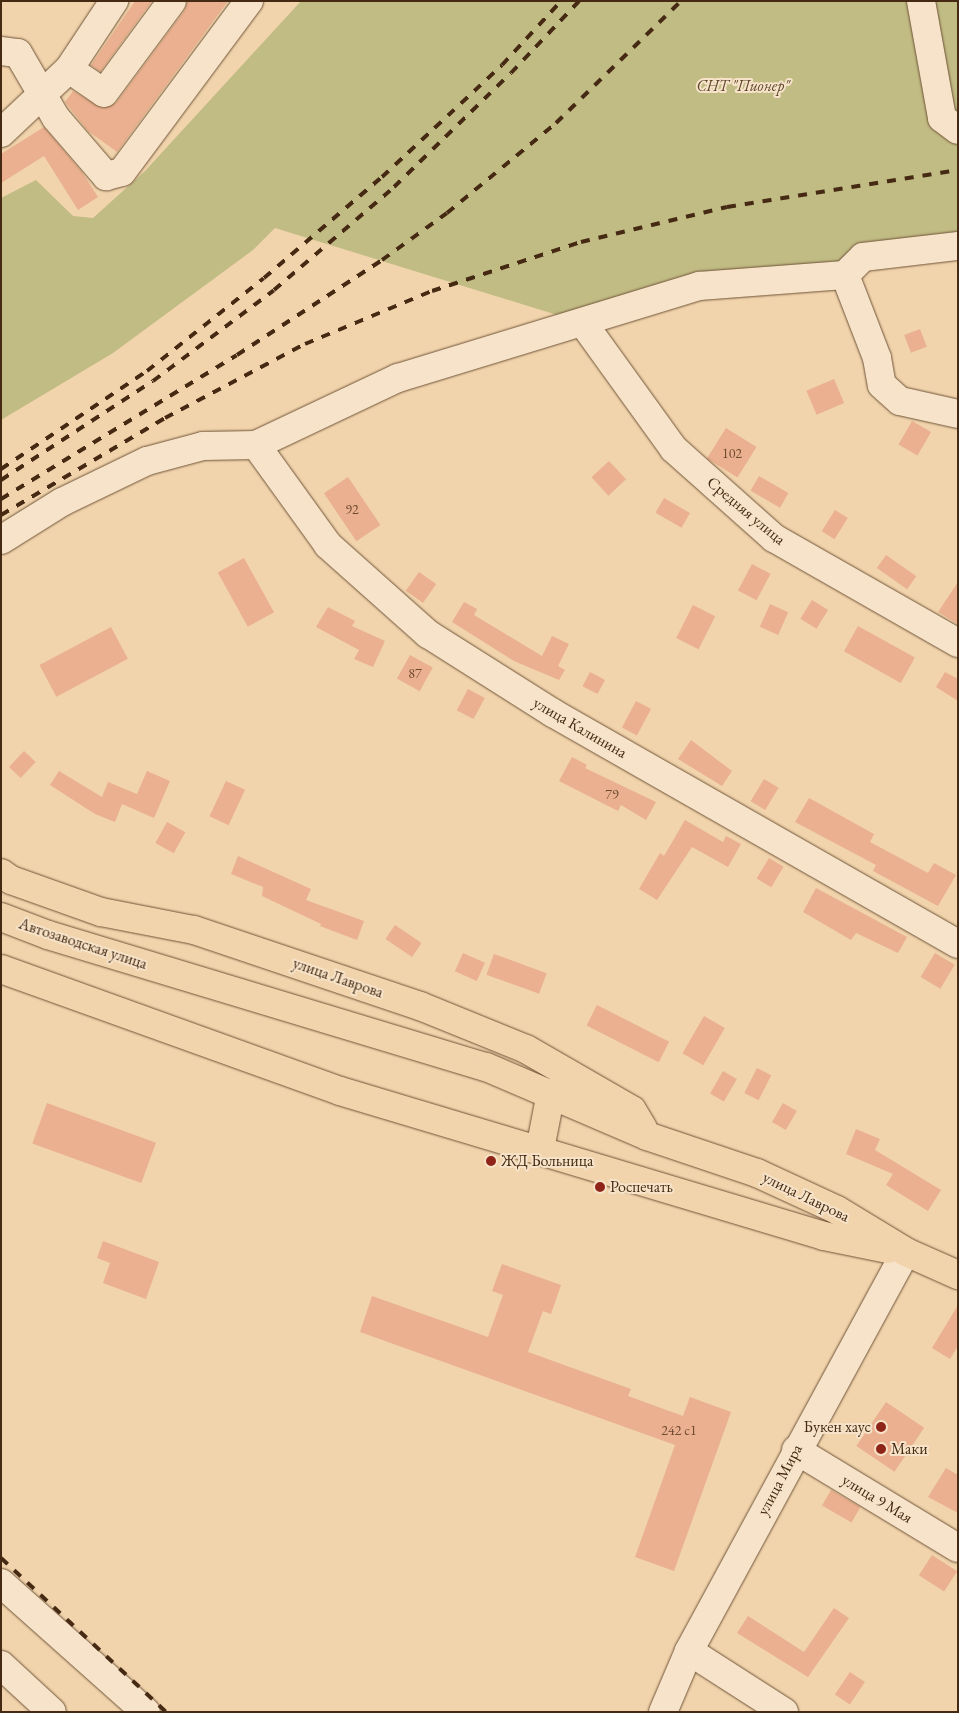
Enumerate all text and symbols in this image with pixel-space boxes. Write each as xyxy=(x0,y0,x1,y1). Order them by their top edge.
park label: СНТ "Пионер" xyxy=(696,76,790,96)
house number: 102 xyxy=(722,445,742,461)
street label: Средняя улица xyxy=(703,473,789,549)
house number: 92 xyxy=(345,501,359,517)
house number: 87 xyxy=(408,665,422,681)
street label: улица Калинина xyxy=(530,693,630,763)
house number: 79 xyxy=(605,786,619,802)
street label: Автозаводская улица xyxy=(16,914,150,974)
street label: улица Лаврова xyxy=(290,954,386,1002)
place label: ЖД Больница xyxy=(501,1151,593,1171)
marker: ЖД Больница xyxy=(485,1155,497,1167)
street label: улица Лаврова xyxy=(759,1168,853,1226)
place label: Роспечать xyxy=(610,1177,673,1197)
marker: Роспечать xyxy=(594,1181,606,1193)
place label: Букен хаус xyxy=(804,1417,871,1437)
marker: Букен хаус xyxy=(875,1421,887,1433)
house number: 242 с1 xyxy=(661,1422,697,1438)
place label: Маки xyxy=(891,1439,928,1459)
street label: улица Мира xyxy=(753,1441,807,1519)
marker: Маки xyxy=(875,1443,887,1455)
street label: улица 9 Мая xyxy=(838,1470,916,1528)

